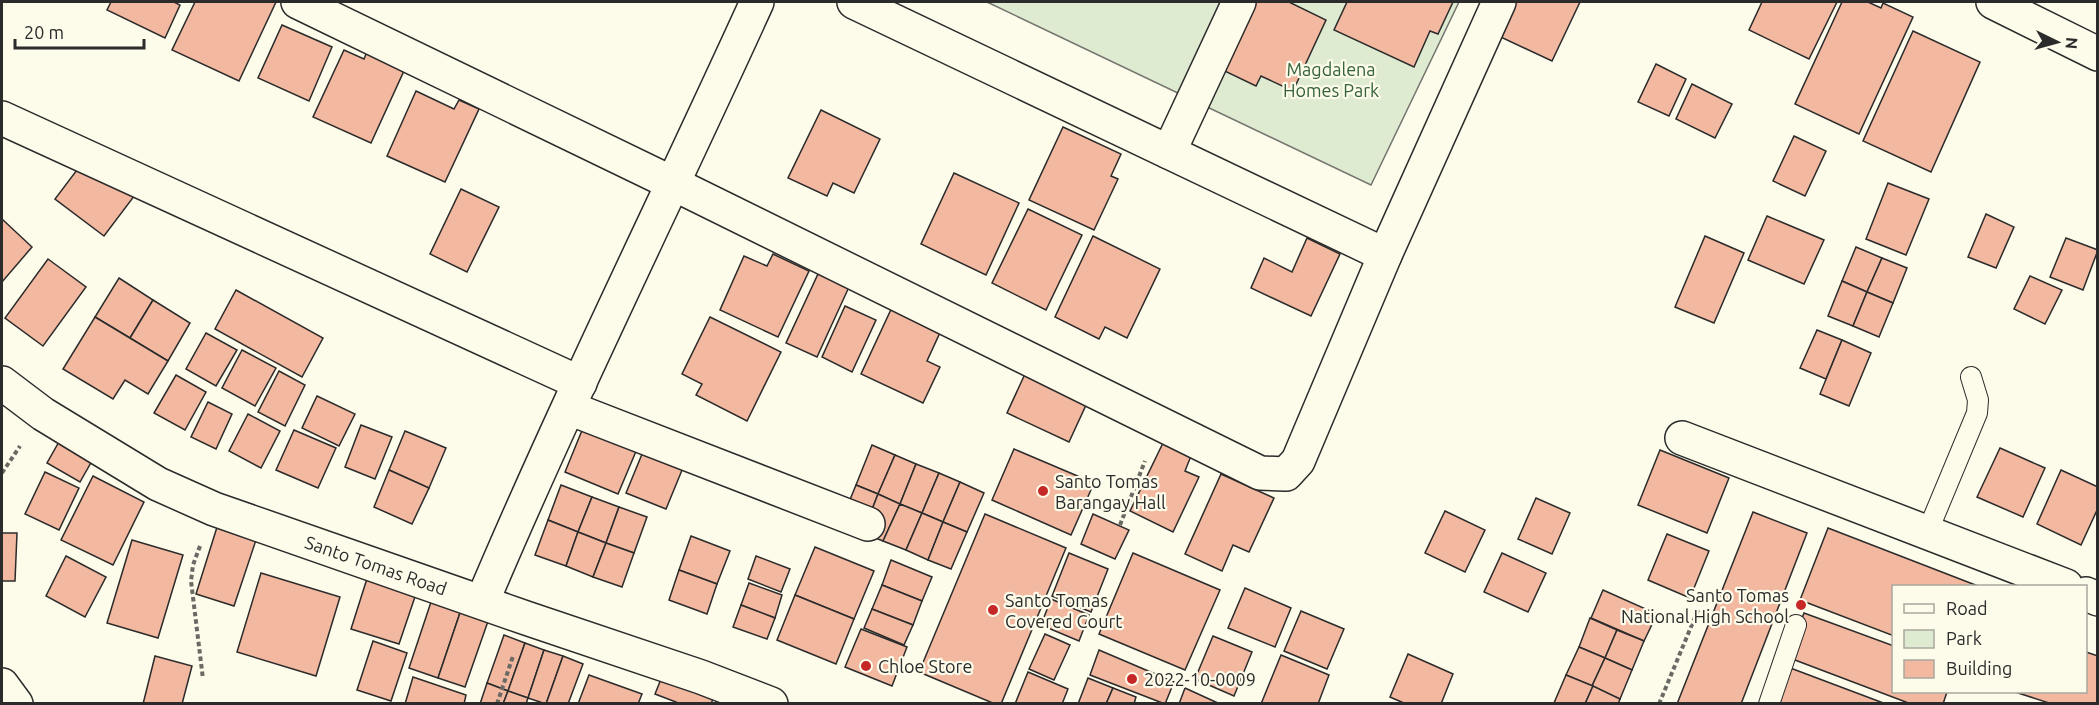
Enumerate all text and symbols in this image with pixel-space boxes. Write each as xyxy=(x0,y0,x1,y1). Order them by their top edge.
scale bar xyxy=(15,12,144,50)
north arrow xyxy=(2027,12,2087,72)
text: 20 m xyxy=(24,22,64,42)
text: N xyxy=(2062,37,2081,50)
park label: Magdalena Homes Park xyxy=(1283,59,1379,100)
place label: Santo Tomas Barangay Hall xyxy=(1055,471,1166,512)
marker: Santo Tomas Barangay Hall xyxy=(1036,484,1050,498)
street label: Santo Tomas Road xyxy=(303,531,449,599)
place label: Santo Tomas National High School xyxy=(1621,585,1789,626)
legend xyxy=(1892,585,2087,693)
place label: Santo Tomas Covered Court xyxy=(1005,590,1122,631)
marker: Santo Tomas National High School xyxy=(1794,598,1808,612)
text: Road xyxy=(1946,598,1988,618)
marker: Santo Tomas Covered Court xyxy=(986,603,1000,617)
text: Park xyxy=(1946,628,1982,648)
place label: Chloe Store xyxy=(878,656,972,676)
text: Building xyxy=(1946,658,2012,678)
marker: Chloe Store xyxy=(859,659,873,673)
place label: 2022-10-0009 xyxy=(1144,669,1256,689)
marker: 2022-10-0009 xyxy=(1125,672,1139,686)

